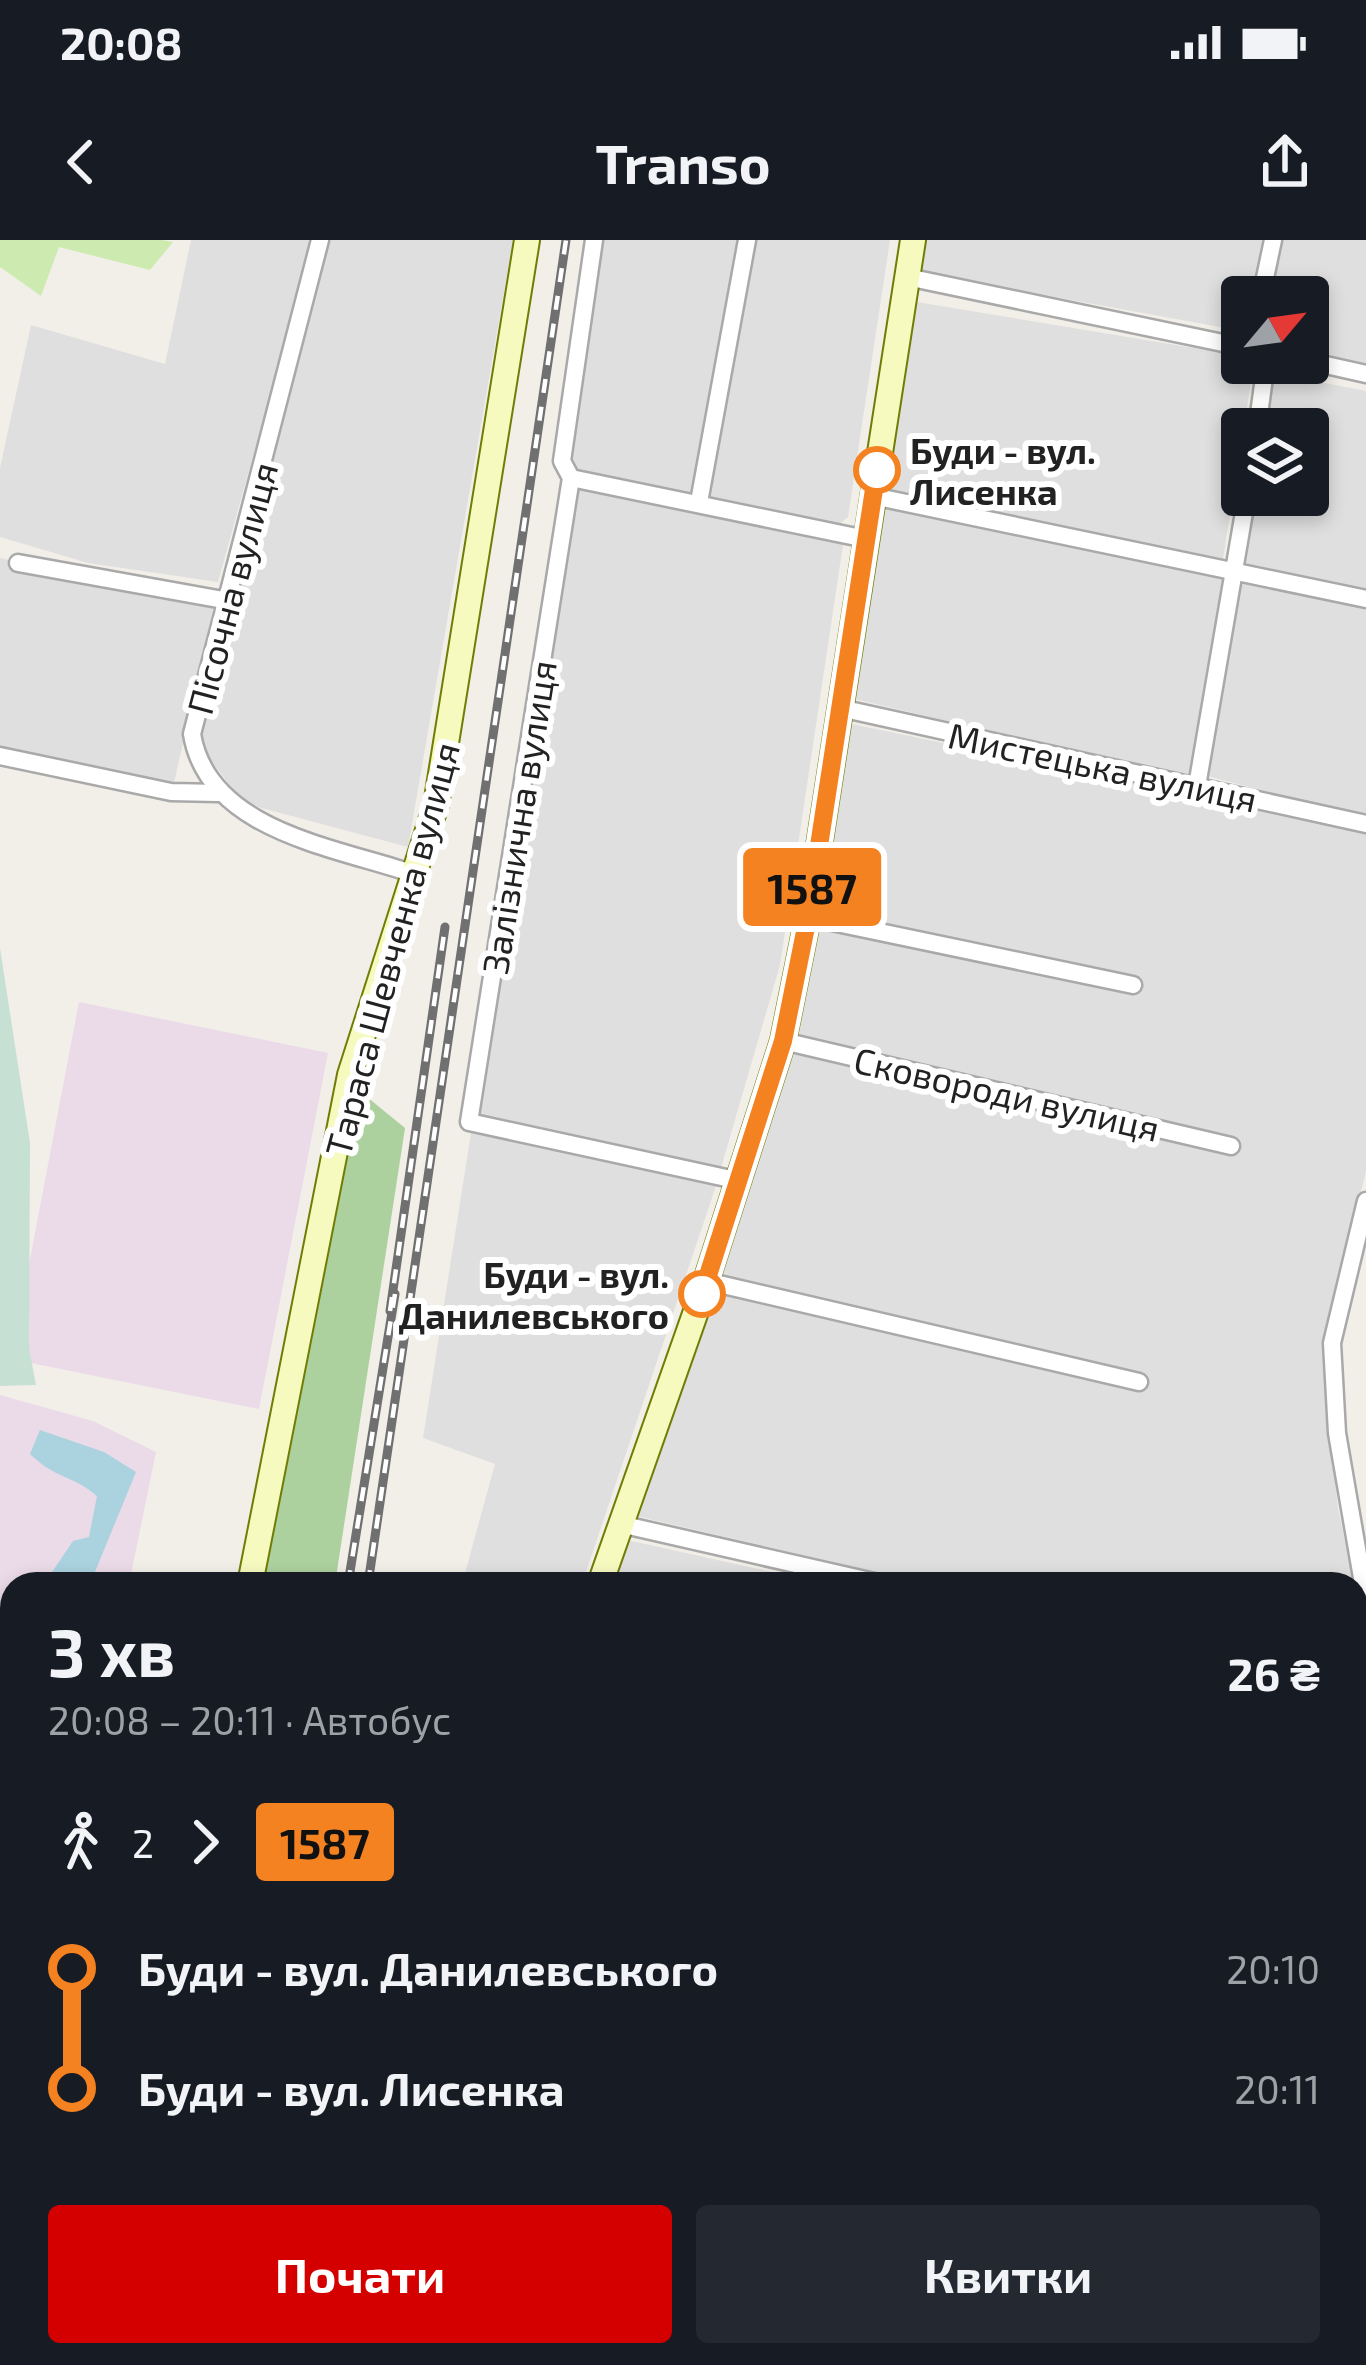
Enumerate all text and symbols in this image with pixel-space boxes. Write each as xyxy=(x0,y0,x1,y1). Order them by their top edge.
text: 20:08 xyxy=(60,15,183,69)
icon: back xyxy=(48,129,114,195)
icon: share xyxy=(1252,129,1318,195)
text: Transo xyxy=(595,130,771,195)
north arrow xyxy=(1221,276,1329,384)
map controls xyxy=(1221,276,1329,516)
button: layers xyxy=(1221,408,1329,516)
place label: Буди - вул. Лисенка xyxy=(910,428,1096,512)
marker: Буди - вул. Лисенка xyxy=(855,448,899,492)
street label: Пісочна вулиця xyxy=(177,457,286,719)
street label: Залізнична вулиця xyxy=(472,657,565,977)
street label: Мистецька вулиця xyxy=(945,712,1261,821)
street label: Тараса Шевченка вулиця xyxy=(315,737,468,1161)
line badge: 1587 xyxy=(728,848,896,926)
text: 1587 xyxy=(767,862,857,912)
street label: Сковороди вулиця xyxy=(850,1037,1164,1150)
place label: Буди - вул. Данилевського xyxy=(399,1252,669,1336)
marker: Буди - вул. Данилевського xyxy=(680,1272,724,1316)
text: 3 хв xyxy=(48,1611,175,1690)
text: 26 ₴ xyxy=(1228,1646,1320,1700)
text: 20:08 – 20:11 · Автобус xyxy=(48,1696,451,1743)
icon: walk xyxy=(48,1809,114,1875)
icon: forward xyxy=(172,1809,238,1875)
text: 1587 xyxy=(280,1817,370,1867)
text: 2 xyxy=(132,1819,154,1866)
text: Буди - вул. Данилевського xyxy=(138,1941,718,1995)
text: 20:10 xyxy=(1226,1945,1320,1992)
text: Буди - вул. Лисенка xyxy=(138,2061,565,2115)
text: 20:11 xyxy=(1234,2065,1320,2112)
button: Почати xyxy=(48,2205,672,2343)
button: Квитки xyxy=(696,2205,1320,2343)

